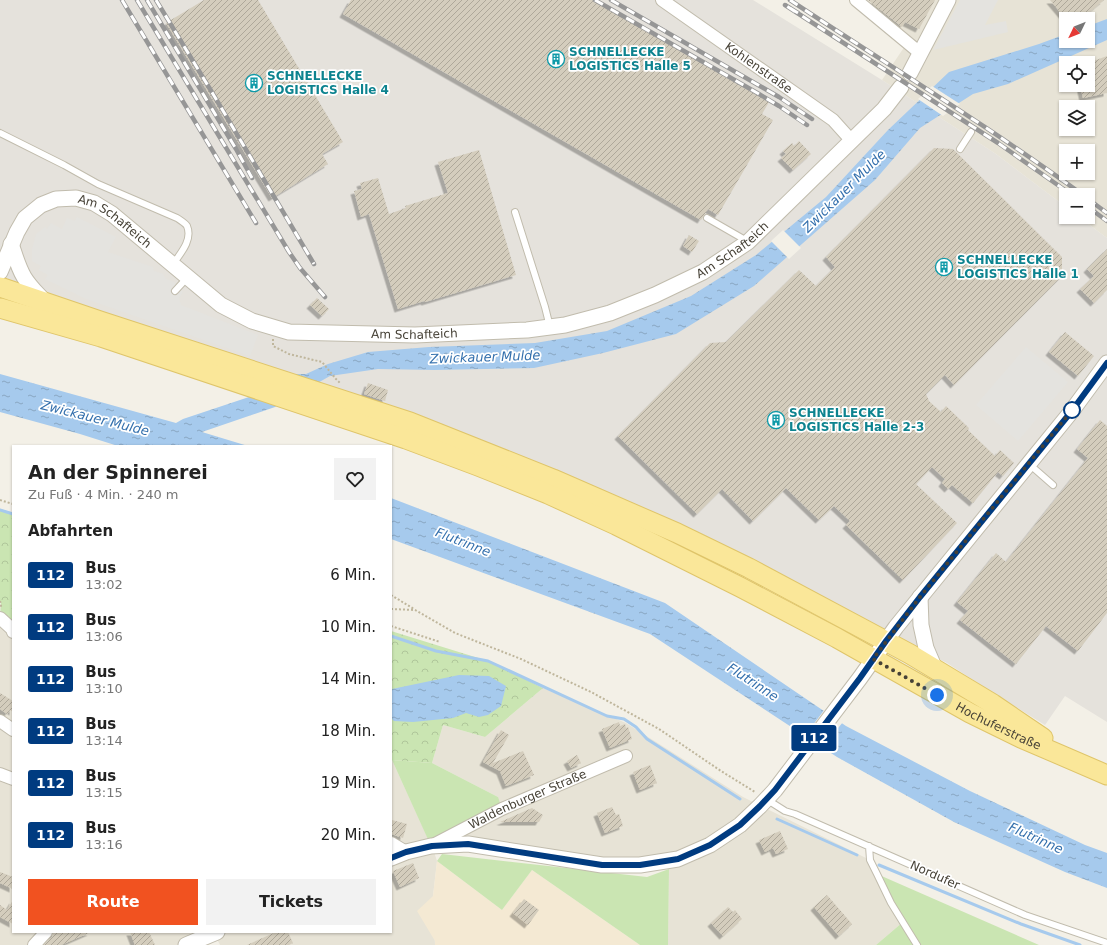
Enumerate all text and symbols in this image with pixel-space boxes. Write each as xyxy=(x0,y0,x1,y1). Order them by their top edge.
north arrow xyxy=(1059,12,1095,48)
map controls xyxy=(1059,12,1095,224)
street label: Kohlenstraße xyxy=(722,39,795,96)
place label: SCHNELLECKE LOGISTICS Halle 5 xyxy=(569,45,691,73)
building icon: SCHNELLECKE LOGISTICS Halle 5 xyxy=(546,49,566,69)
button: locate xyxy=(1059,56,1095,92)
place label: SCHNELLECKE LOGISTICS Halle 4 xyxy=(267,69,389,97)
building icon: SCHNELLECKE LOGISTICS Halle 4 xyxy=(244,73,264,93)
button: layers xyxy=(1059,100,1095,136)
button: + xyxy=(1059,144,1095,180)
water label: Zwickauer Mulde xyxy=(799,147,888,236)
button: − xyxy=(1059,188,1095,224)
street label: Am Schafteich xyxy=(76,192,154,251)
street label: Am Schafteich xyxy=(694,219,771,281)
place label: SCHNELLECKE LOGISTICS Halle 1 xyxy=(957,253,1079,281)
building icon: SCHNELLECKE LOGISTICS Halle 1 xyxy=(934,257,954,277)
street label: Am Schafteich xyxy=(371,326,458,342)
water label: Zwickauer Mulde xyxy=(428,348,541,366)
water label: Zwickauer Mulde xyxy=(38,397,151,439)
unlabelled marker xyxy=(1063,401,1081,419)
place label: SCHNELLECKE LOGISTICS Halle 2-3 xyxy=(789,406,924,434)
building icon: SCHNELLECKE LOGISTICS Halle 2-3 xyxy=(766,410,786,430)
button: heart xyxy=(334,458,376,500)
text: An der Spinnerei xyxy=(28,461,208,483)
text: Zu Fuß · 4 Min. · 240 m xyxy=(28,487,178,502)
text: Abfahrten xyxy=(28,522,113,540)
water label: Flutrinne xyxy=(433,525,493,559)
text: Bus xyxy=(85,559,116,577)
text: 6 Min. xyxy=(330,566,376,584)
text: 112 xyxy=(36,567,65,583)
text: 13:02 xyxy=(85,577,123,592)
text: Bus xyxy=(85,611,116,629)
text: 10 Min. xyxy=(321,618,376,636)
text: 112 xyxy=(36,619,65,635)
text: 13:06 xyxy=(85,629,123,644)
water label: Flutrinne xyxy=(725,660,781,704)
text: Bus xyxy=(85,663,116,681)
text: 14 Min. xyxy=(321,670,376,688)
text: 112 xyxy=(36,671,65,687)
text: 13:10 xyxy=(85,681,123,696)
your location xyxy=(927,685,947,705)
street label: Hochuferstraße xyxy=(953,699,1043,753)
text: Bus xyxy=(85,715,116,733)
text: 18 Min. xyxy=(321,722,376,740)
text: 112 xyxy=(36,723,65,739)
line badge: 112 xyxy=(791,725,837,751)
text: 112 xyxy=(799,730,829,746)
text: 13:14 xyxy=(85,733,123,748)
text: Bus xyxy=(85,767,116,785)
street label: Waldenburger Straße xyxy=(466,767,588,832)
text: 19 Min. xyxy=(321,774,376,792)
text: 112 xyxy=(36,775,65,791)
text: 13:15 xyxy=(85,785,123,800)
text: Bus xyxy=(85,819,116,837)
water label: Flutrinne xyxy=(1007,819,1065,857)
text: 20 Min. xyxy=(321,826,376,844)
text: 112 xyxy=(36,827,65,843)
text: 13:16 xyxy=(85,837,123,852)
street label: Nordufer xyxy=(908,858,962,892)
button: Route xyxy=(28,879,198,925)
button: Tickets xyxy=(206,879,376,925)

